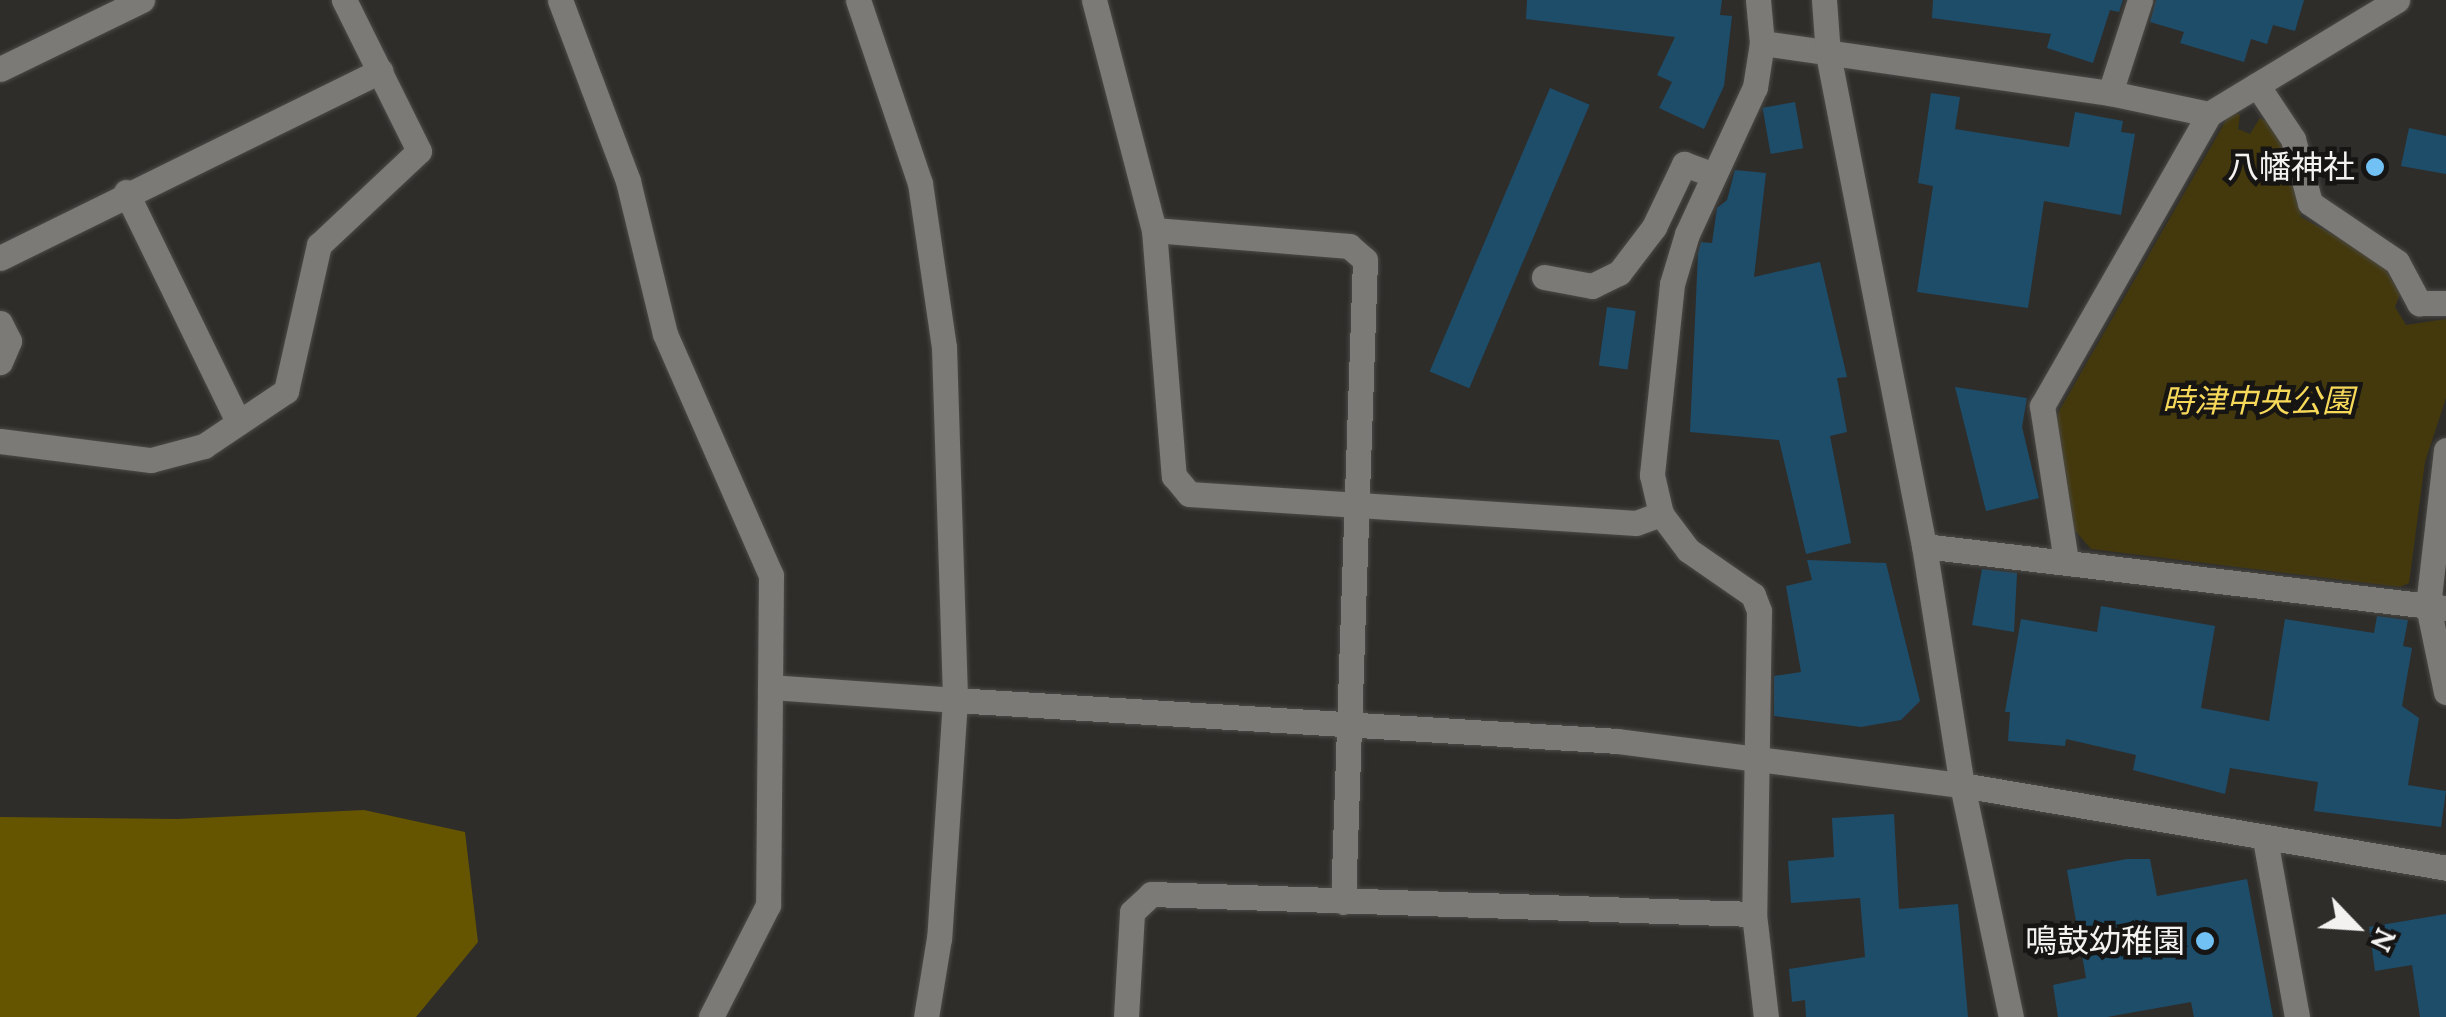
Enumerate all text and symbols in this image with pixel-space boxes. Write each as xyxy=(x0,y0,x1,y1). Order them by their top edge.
place label: 八幡神社 xyxy=(2227,148,2355,186)
marker: 八幡神社 xyxy=(2364,156,2386,178)
park label: 時津中央公園 xyxy=(2162,382,2354,420)
north arrow xyxy=(2306,877,2406,977)
place label: 鳴鼓幼稚園 xyxy=(2025,922,2185,960)
text: N xyxy=(2362,922,2404,957)
marker: 鳴鼓幼稚園 xyxy=(2194,930,2216,952)

